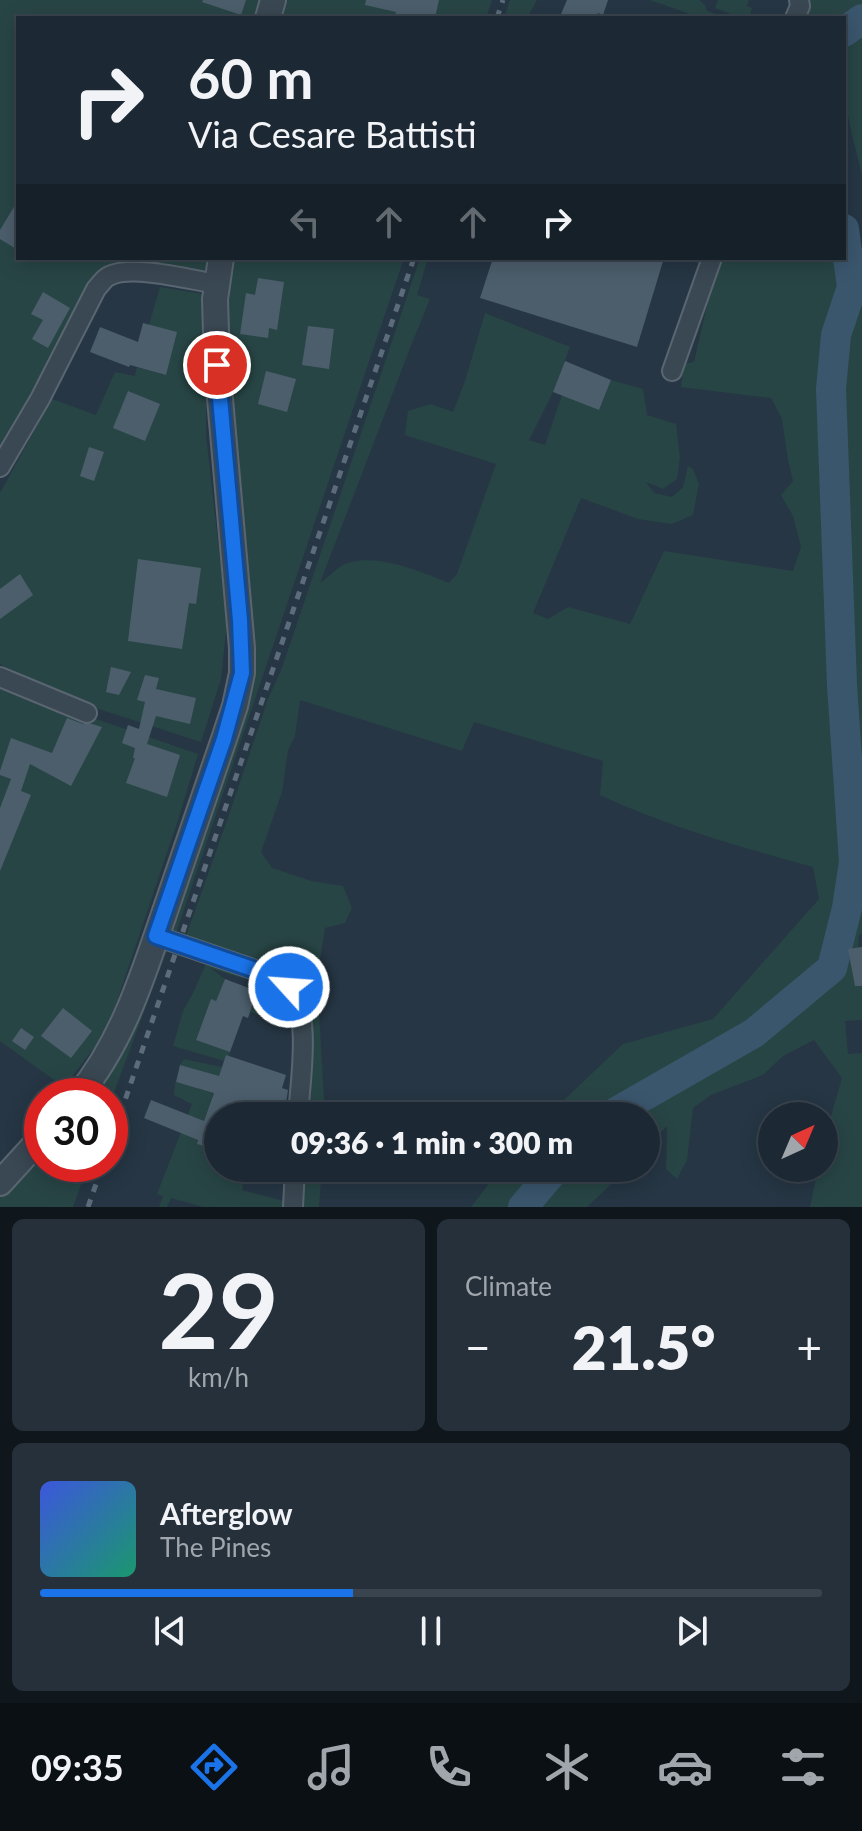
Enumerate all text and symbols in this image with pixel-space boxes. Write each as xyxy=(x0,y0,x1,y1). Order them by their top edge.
text: 60 m xyxy=(188,44,313,111)
icon: right xyxy=(56,48,160,152)
text: Via Cesare Battisti xyxy=(188,112,477,156)
icon: left xyxy=(283,200,327,244)
icon: ahead xyxy=(367,200,411,244)
icon: ahead xyxy=(451,200,495,244)
icon: right xyxy=(535,200,579,244)
pin xyxy=(183,331,251,399)
icon: arrive xyxy=(195,343,239,387)
position arrow xyxy=(247,945,331,1029)
speed limit sign: 30 xyxy=(24,1078,128,1182)
north arrow xyxy=(758,1102,838,1182)
map controls xyxy=(758,1102,838,1182)
text: 09:36 · 1 min · 300 m xyxy=(291,1124,573,1160)
text: 29 xyxy=(158,1246,279,1371)
text: Climate xyxy=(465,1270,552,1302)
text: 21.5° xyxy=(572,1311,715,1383)
text: − xyxy=(465,1321,491,1373)
text: + xyxy=(796,1321,822,1373)
text: km/h xyxy=(188,1361,249,1393)
text: Afterglow xyxy=(160,1495,293,1531)
text: The Pines xyxy=(160,1531,271,1563)
icon: previous xyxy=(148,1609,192,1653)
icon: pause xyxy=(409,1609,453,1653)
icon: next xyxy=(670,1609,714,1653)
icon: directions xyxy=(186,1739,242,1795)
icon: music xyxy=(303,1739,359,1795)
icon: phone xyxy=(421,1739,477,1795)
icon: climate xyxy=(539,1739,595,1795)
icon: car xyxy=(657,1739,713,1795)
icon: filters xyxy=(775,1739,831,1795)
text: 09:35 xyxy=(31,1745,124,1789)

